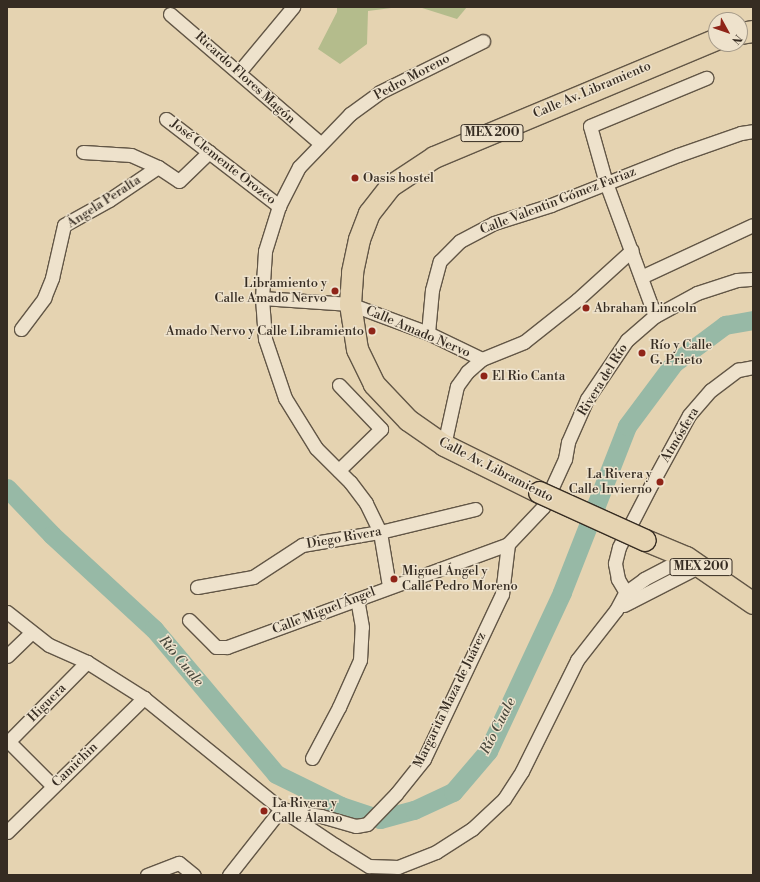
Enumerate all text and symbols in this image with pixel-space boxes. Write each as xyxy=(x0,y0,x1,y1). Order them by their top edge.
north arrow xyxy=(708,12,748,52)
street label: Ricardo Flores Magón xyxy=(192,29,298,127)
text: N xyxy=(728,31,745,47)
street label: Pedro Moreno xyxy=(372,51,452,103)
street label: Calle Av. Libramiento xyxy=(531,58,653,122)
street label: José Clemente Orozco xyxy=(167,116,279,208)
road number: MEX 200 xyxy=(460,123,524,143)
street label: Calle Valentin Gómez Fariaz xyxy=(478,164,638,238)
place label: Oasis hostel xyxy=(363,170,434,186)
street label: Ángela Peralta xyxy=(64,172,144,232)
marker: Oasis hostel xyxy=(350,173,360,183)
place label: Libramiento y Calle Amado Nervo xyxy=(215,276,327,307)
marker: Libramiento y Calle Amado Nervo xyxy=(330,286,340,296)
place label: Abraham Lincoln xyxy=(594,300,697,316)
street label: Calle Amado Nervo xyxy=(363,303,473,361)
marker: Abraham Lincoln xyxy=(581,303,591,313)
place label: Amado Nervo y Calle Libramiento xyxy=(166,323,364,339)
marker: Amado Nervo y Calle Libramiento xyxy=(367,326,377,336)
place label: Río y Calle G. Prieto xyxy=(650,338,712,369)
street label: Rivera del Río xyxy=(575,341,631,419)
marker: Río y Calle G. Prieto xyxy=(637,348,647,358)
place label: El Rio Canta xyxy=(492,368,565,384)
marker: El Rio Canta xyxy=(479,371,489,381)
street label: Atmósfera xyxy=(658,405,702,465)
street label: Calle Av. Libramiento xyxy=(436,434,556,506)
place label: La Rivera y Calle Invierno xyxy=(569,467,652,498)
marker: La Rivera y Calle Invierno xyxy=(655,477,665,487)
street label: Diego Rivera xyxy=(305,524,383,552)
road number: MEX 200 xyxy=(669,557,733,577)
place label: Miguel Ángel y Calle Pedro Moreno xyxy=(402,564,518,595)
marker: Miguel Ángel y Calle Pedro Moreno xyxy=(389,574,399,584)
street label: Calle Miguel Ángel xyxy=(270,584,378,638)
street label: Margarita Maza de Juárez xyxy=(410,630,490,770)
water label: Río Cuale xyxy=(155,632,207,690)
street label: Higuera xyxy=(25,681,69,725)
water label: Río Cuale xyxy=(477,695,519,757)
street label: Camichin xyxy=(49,739,101,791)
place label: La Rivera y Calle Álamo xyxy=(272,796,342,827)
marker: La Rivera y Calle Álamo xyxy=(259,806,269,816)

